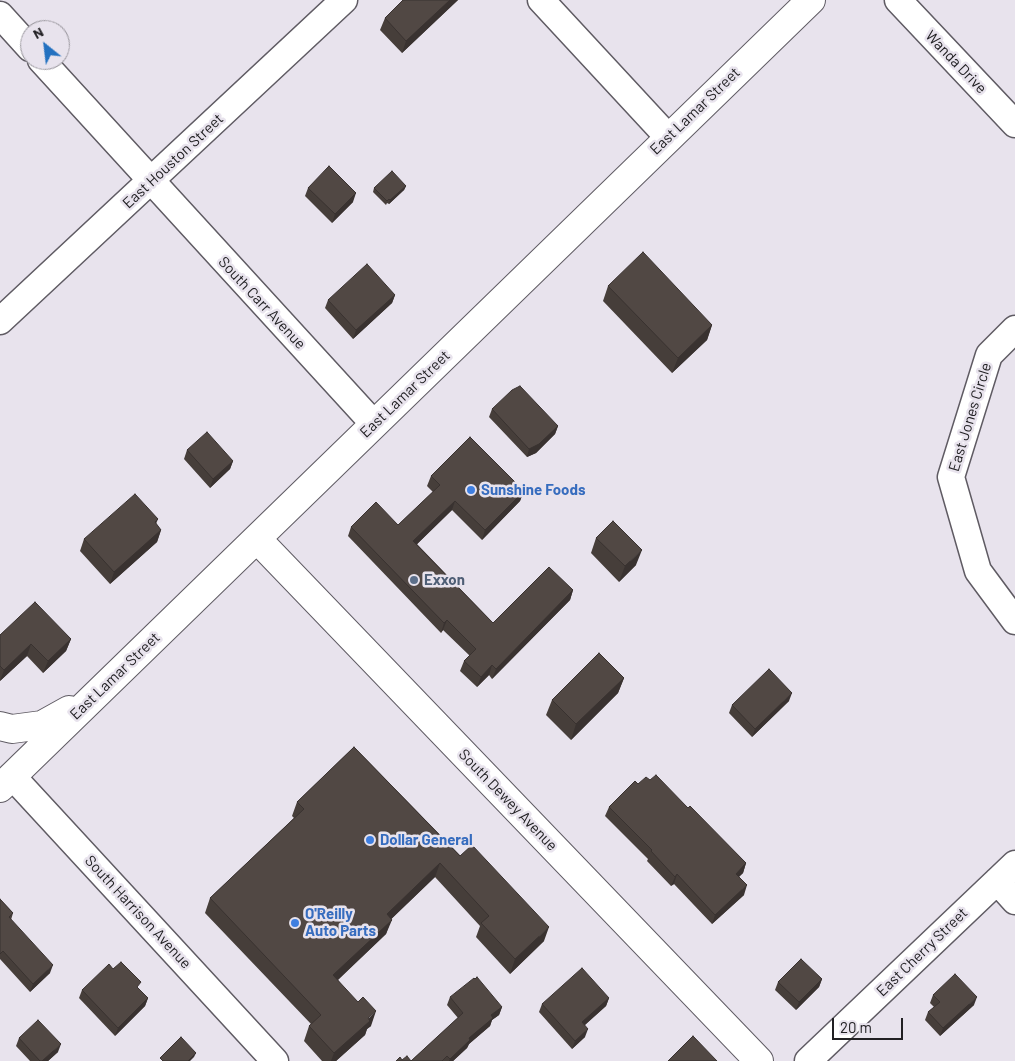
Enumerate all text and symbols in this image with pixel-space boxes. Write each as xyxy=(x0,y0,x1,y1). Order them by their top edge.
north arrow xyxy=(20,20,70,70)
text: N xyxy=(30,23,46,42)
street label: Wanda Drive xyxy=(922,27,990,97)
street label: East Lamar Street xyxy=(646,64,744,158)
street label: East Houston Street xyxy=(119,110,227,212)
street label: South Carr Avenue xyxy=(215,253,309,353)
street label: East Lamar Street xyxy=(356,347,454,441)
street label: East Jones Circle xyxy=(945,360,995,474)
place label: Sunshine Foods xyxy=(481,481,585,499)
marker: Sunshine Foods xyxy=(465,484,477,496)
place label: Exxon xyxy=(424,571,465,589)
marker: Exxon xyxy=(408,574,420,586)
street label: East Lamar Street xyxy=(66,629,164,723)
street label: South Dewey Avenue xyxy=(455,745,561,855)
place label: Dollar General xyxy=(380,831,473,849)
marker: Dollar General xyxy=(364,834,376,846)
street label: South Harrison Avenue xyxy=(81,852,195,972)
street label: East Cherry Street xyxy=(873,904,971,1000)
place label: O'Reilly Auto Parts xyxy=(305,905,376,940)
marker: O'Reilly Auto Parts xyxy=(289,917,301,929)
scale bar xyxy=(835,1008,906,1040)
text: 20 m xyxy=(840,1018,872,1036)

